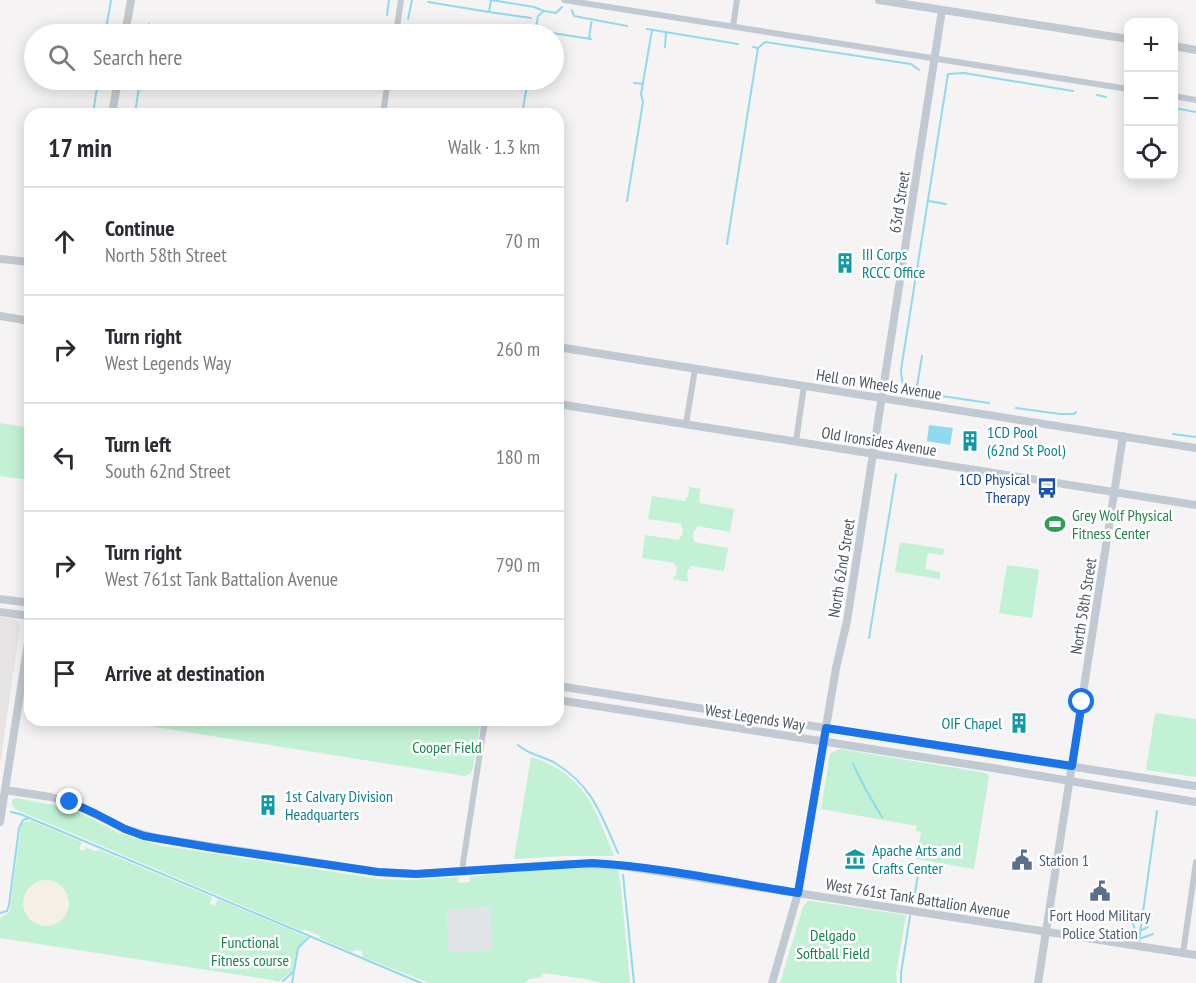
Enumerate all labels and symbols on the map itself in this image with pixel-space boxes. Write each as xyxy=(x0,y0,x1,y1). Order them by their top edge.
street label: 63rd Street xyxy=(884,169,914,234)
place label: III Corps RCCC Office xyxy=(862,244,925,282)
building icon: III Corps RCCC Office xyxy=(833,251,857,275)
street label: Hell on Wheels Avenue xyxy=(815,364,943,404)
street label: Old Ironsides Avenue xyxy=(820,422,938,460)
place label: 1CD Pool (62nd St Pool) xyxy=(987,422,1065,460)
building icon: 1CD Pool (62nd St Pool) xyxy=(958,429,982,453)
place label: 1CD Physical Therapy xyxy=(959,469,1030,507)
bus stop icon: 1CD Physical Therapy xyxy=(1035,476,1059,500)
place label: Grey Wolf Physical Fitness Center xyxy=(1072,505,1173,543)
sports icon: Grey Wolf Physical Fitness Center xyxy=(1043,512,1067,536)
street label: North 62nd Street xyxy=(823,516,859,619)
street label: North 58th Street xyxy=(1065,556,1101,656)
route start xyxy=(1068,688,1094,714)
street label: West Legends Way xyxy=(704,699,806,735)
building icon: OIF Chapel xyxy=(1007,711,1031,735)
place label: OIF Chapel xyxy=(941,713,1002,733)
park label: Cooper Field xyxy=(412,737,482,757)
place label: 1st Calvary Division Headquarters xyxy=(285,786,393,824)
route end xyxy=(56,788,82,814)
building icon: 1st Calvary Division Headquarters xyxy=(256,793,280,817)
place label: Apache Arts and Crafts Center xyxy=(872,840,961,878)
museum icon: Apache Arts and Crafts Center xyxy=(843,847,867,871)
public building icon: Station 1 xyxy=(1010,848,1034,872)
place label: Station 1 xyxy=(1039,850,1089,870)
street label: West 761st Tank Battalion Avenue xyxy=(824,874,1012,922)
public building icon: Fort Hood Military Police Station xyxy=(1088,879,1112,903)
place label: Fort Hood Military Police Station xyxy=(1050,905,1150,943)
park label: Delgado Softball Field xyxy=(796,925,870,963)
park label: Functional Fitness course xyxy=(211,932,289,970)

